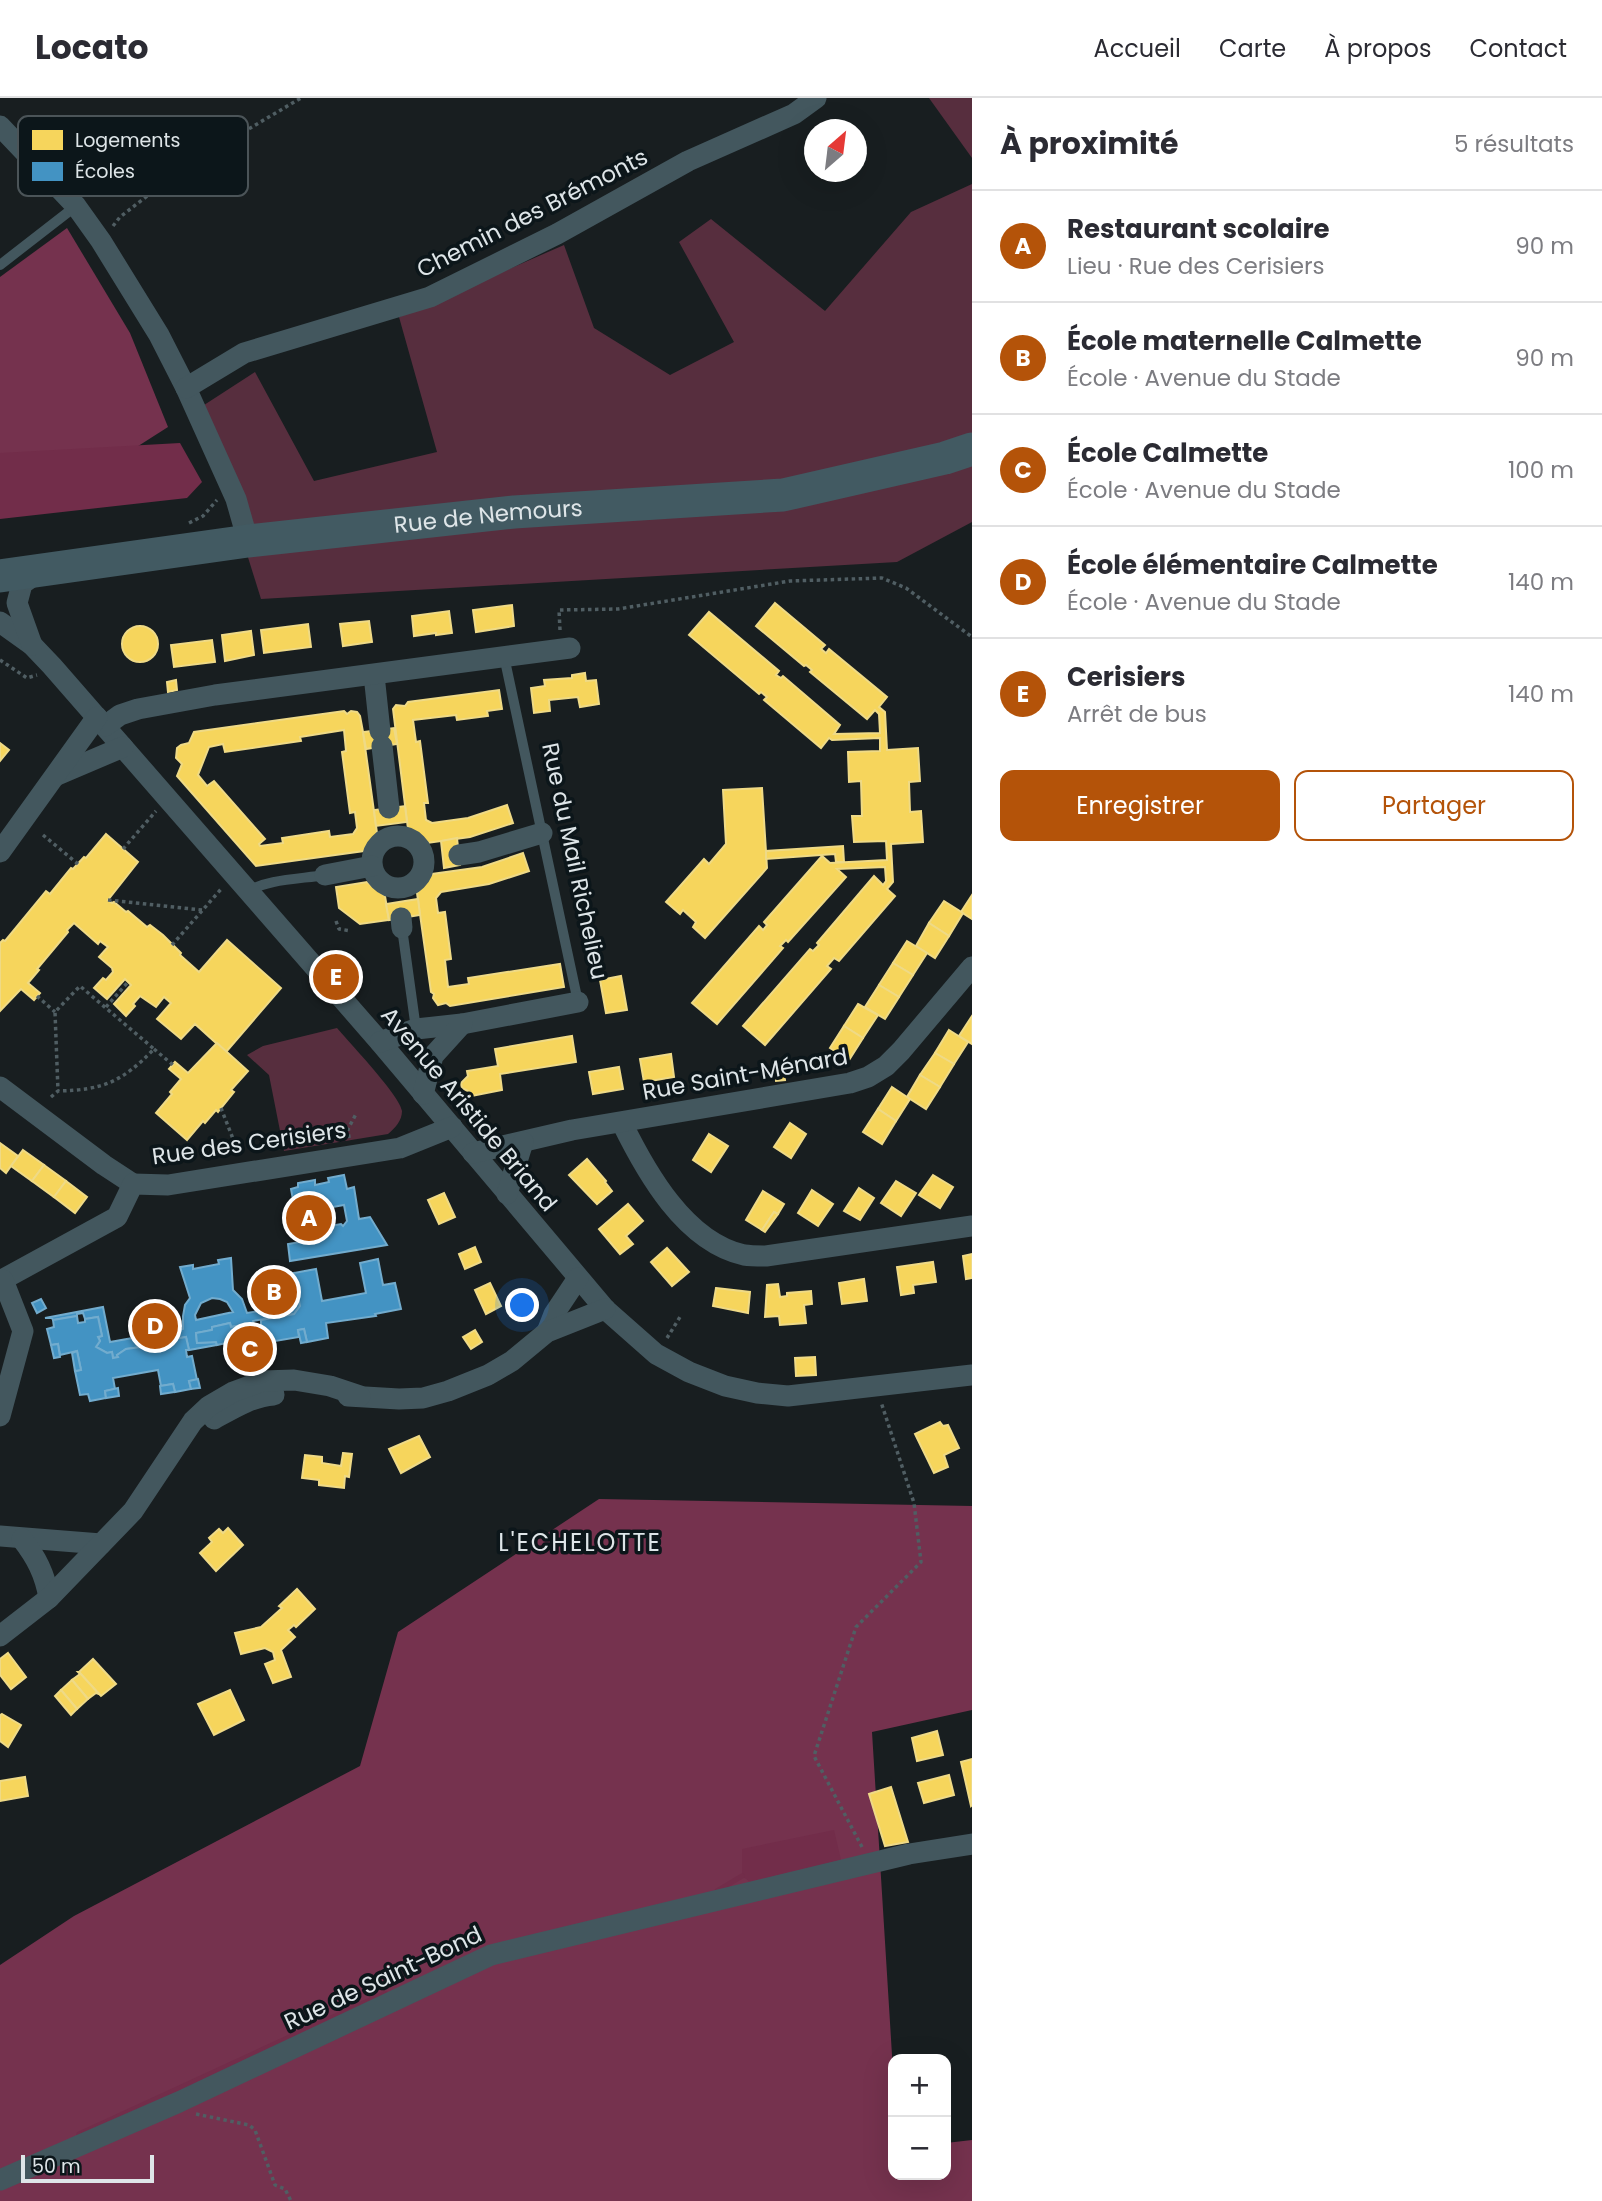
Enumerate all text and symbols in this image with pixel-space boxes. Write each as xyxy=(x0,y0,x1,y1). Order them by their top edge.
text: Locato xyxy=(35,24,149,71)
text: Accueil xyxy=(1094,32,1181,65)
text: Carte xyxy=(1219,32,1286,65)
text: À propos xyxy=(1324,32,1431,65)
text: Contact xyxy=(1469,32,1567,65)
legend xyxy=(18,116,248,196)
north arrow xyxy=(804,119,867,182)
text: À proximité xyxy=(1000,122,1179,165)
text: Logements xyxy=(75,127,180,154)
text: 5 résultats xyxy=(1454,128,1574,160)
street label: Chemin des Brémonts xyxy=(411,141,653,285)
text: Écoles xyxy=(75,158,135,185)
text: Restaurant scolaire xyxy=(1067,211,1330,247)
text: A xyxy=(1015,230,1031,262)
text: 90 m xyxy=(1515,230,1574,262)
text: Lieu · Rue des Cerisiers xyxy=(1067,250,1325,282)
text: École maternelle Calmette xyxy=(1067,323,1422,359)
text: B xyxy=(1015,342,1031,374)
text: 90 m xyxy=(1515,342,1574,374)
text: École · Avenue du Stade xyxy=(1067,362,1341,394)
text: École Calmette xyxy=(1067,435,1268,471)
text: C xyxy=(1014,454,1032,486)
text: 100 m xyxy=(1508,454,1574,486)
text: École · Avenue du Stade xyxy=(1067,474,1341,506)
street label: Rue de Nemours xyxy=(392,492,584,541)
text: École élémentaire Calmette xyxy=(1067,547,1438,583)
text: D xyxy=(1015,566,1031,598)
text: 140 m xyxy=(1508,566,1574,598)
text: École · Avenue du Stade xyxy=(1067,586,1341,618)
text: Cerisiers xyxy=(1067,659,1185,695)
text: E xyxy=(1017,678,1029,710)
text: 140 m xyxy=(1508,678,1574,710)
text: Arrêt de bus xyxy=(1067,698,1207,730)
street label: Rue du Mail Richelieu xyxy=(534,740,616,982)
button: Enregistrer xyxy=(1000,770,1280,841)
button: Partager xyxy=(1294,770,1574,841)
pin: E xyxy=(313,951,359,1003)
street label: Avenue Aristide Briand xyxy=(374,1000,564,1218)
street label: Rue Saint-Ménard xyxy=(640,1040,850,1108)
street label: Rue des Cerisiers xyxy=(150,1114,348,1172)
pin: A xyxy=(286,1192,332,1244)
pin: B xyxy=(251,1266,297,1318)
your location xyxy=(505,1288,539,1322)
pin: D xyxy=(132,1300,178,1352)
pin: C xyxy=(227,1323,273,1375)
district label: L'ECHELOTTE xyxy=(498,1526,662,1559)
street label: Rue de Saint-Bond xyxy=(279,1918,487,2038)
map controls xyxy=(888,2054,951,2180)
button: + xyxy=(888,2054,951,2117)
button: − xyxy=(888,2117,951,2180)
scale bar xyxy=(21,2152,154,2184)
text: 50 m xyxy=(32,2153,81,2180)

